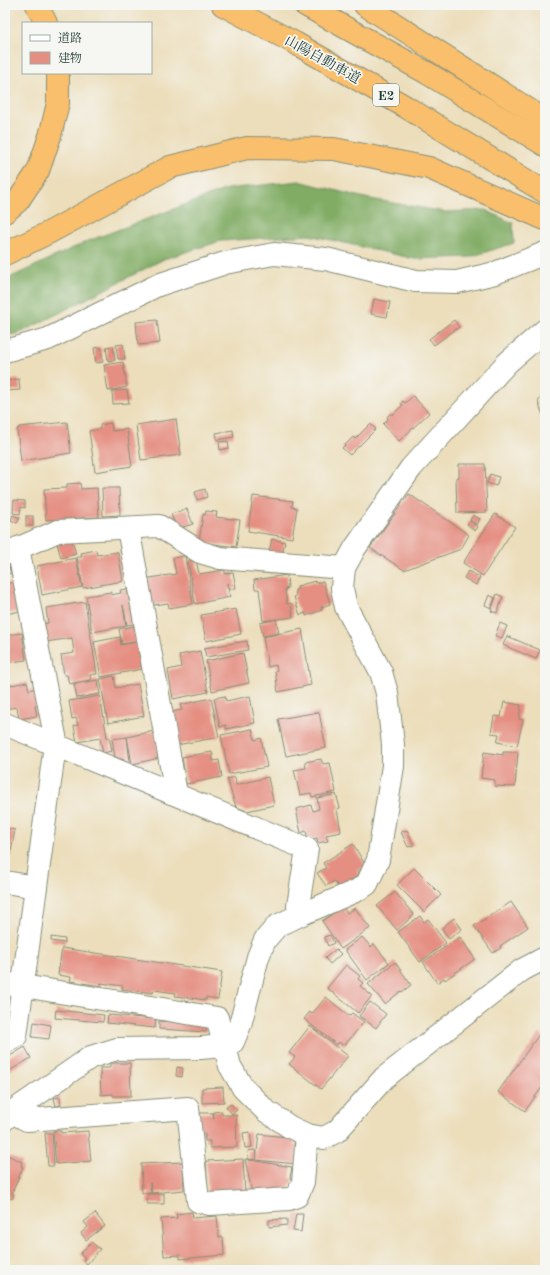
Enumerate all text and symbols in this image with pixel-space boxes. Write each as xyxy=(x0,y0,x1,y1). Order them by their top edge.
legend xyxy=(22,22,152,74)
text: 道路 xyxy=(58,31,82,45)
street label: 山陽自動車道 xyxy=(282,33,363,86)
text: 建物 xyxy=(58,51,82,65)
road number: E2 xyxy=(373,84,399,106)

